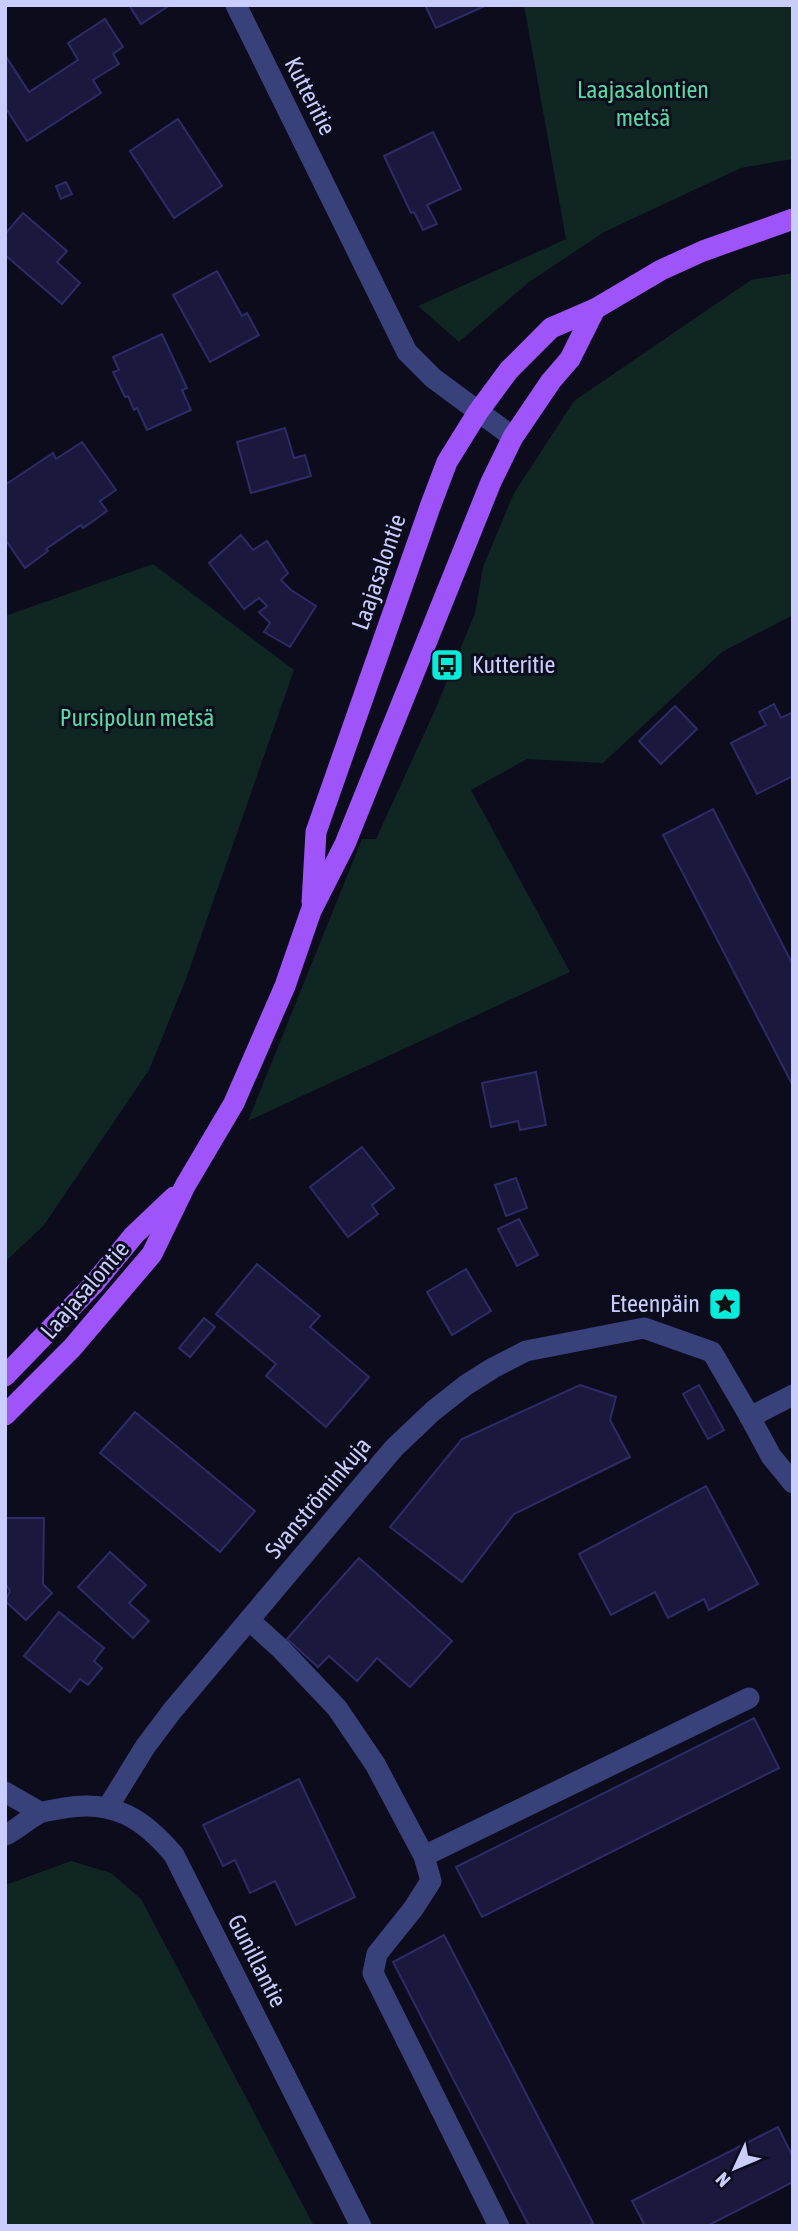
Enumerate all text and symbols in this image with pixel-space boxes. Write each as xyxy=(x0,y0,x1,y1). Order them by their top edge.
street label: Kutteritie xyxy=(279,52,341,139)
park label: Laajasalontien metsä xyxy=(577,76,709,131)
street label: Laajasalontie xyxy=(346,511,411,633)
bus stop icon: Kutteritie xyxy=(428,646,466,684)
place label: Kutteritie xyxy=(472,651,556,678)
park label: Pursipolun metsä xyxy=(60,704,214,731)
street label: Laajasalontie xyxy=(35,1235,134,1344)
place icon: Eteenpäin xyxy=(706,1285,744,1323)
place label: Eteenpäin xyxy=(610,1290,700,1317)
street label: Svanströminkuja xyxy=(259,1432,376,1564)
street label: Gunillantie xyxy=(223,1910,292,2012)
north arrow xyxy=(700,2133,770,2203)
text: N xyxy=(711,2168,735,2191)

